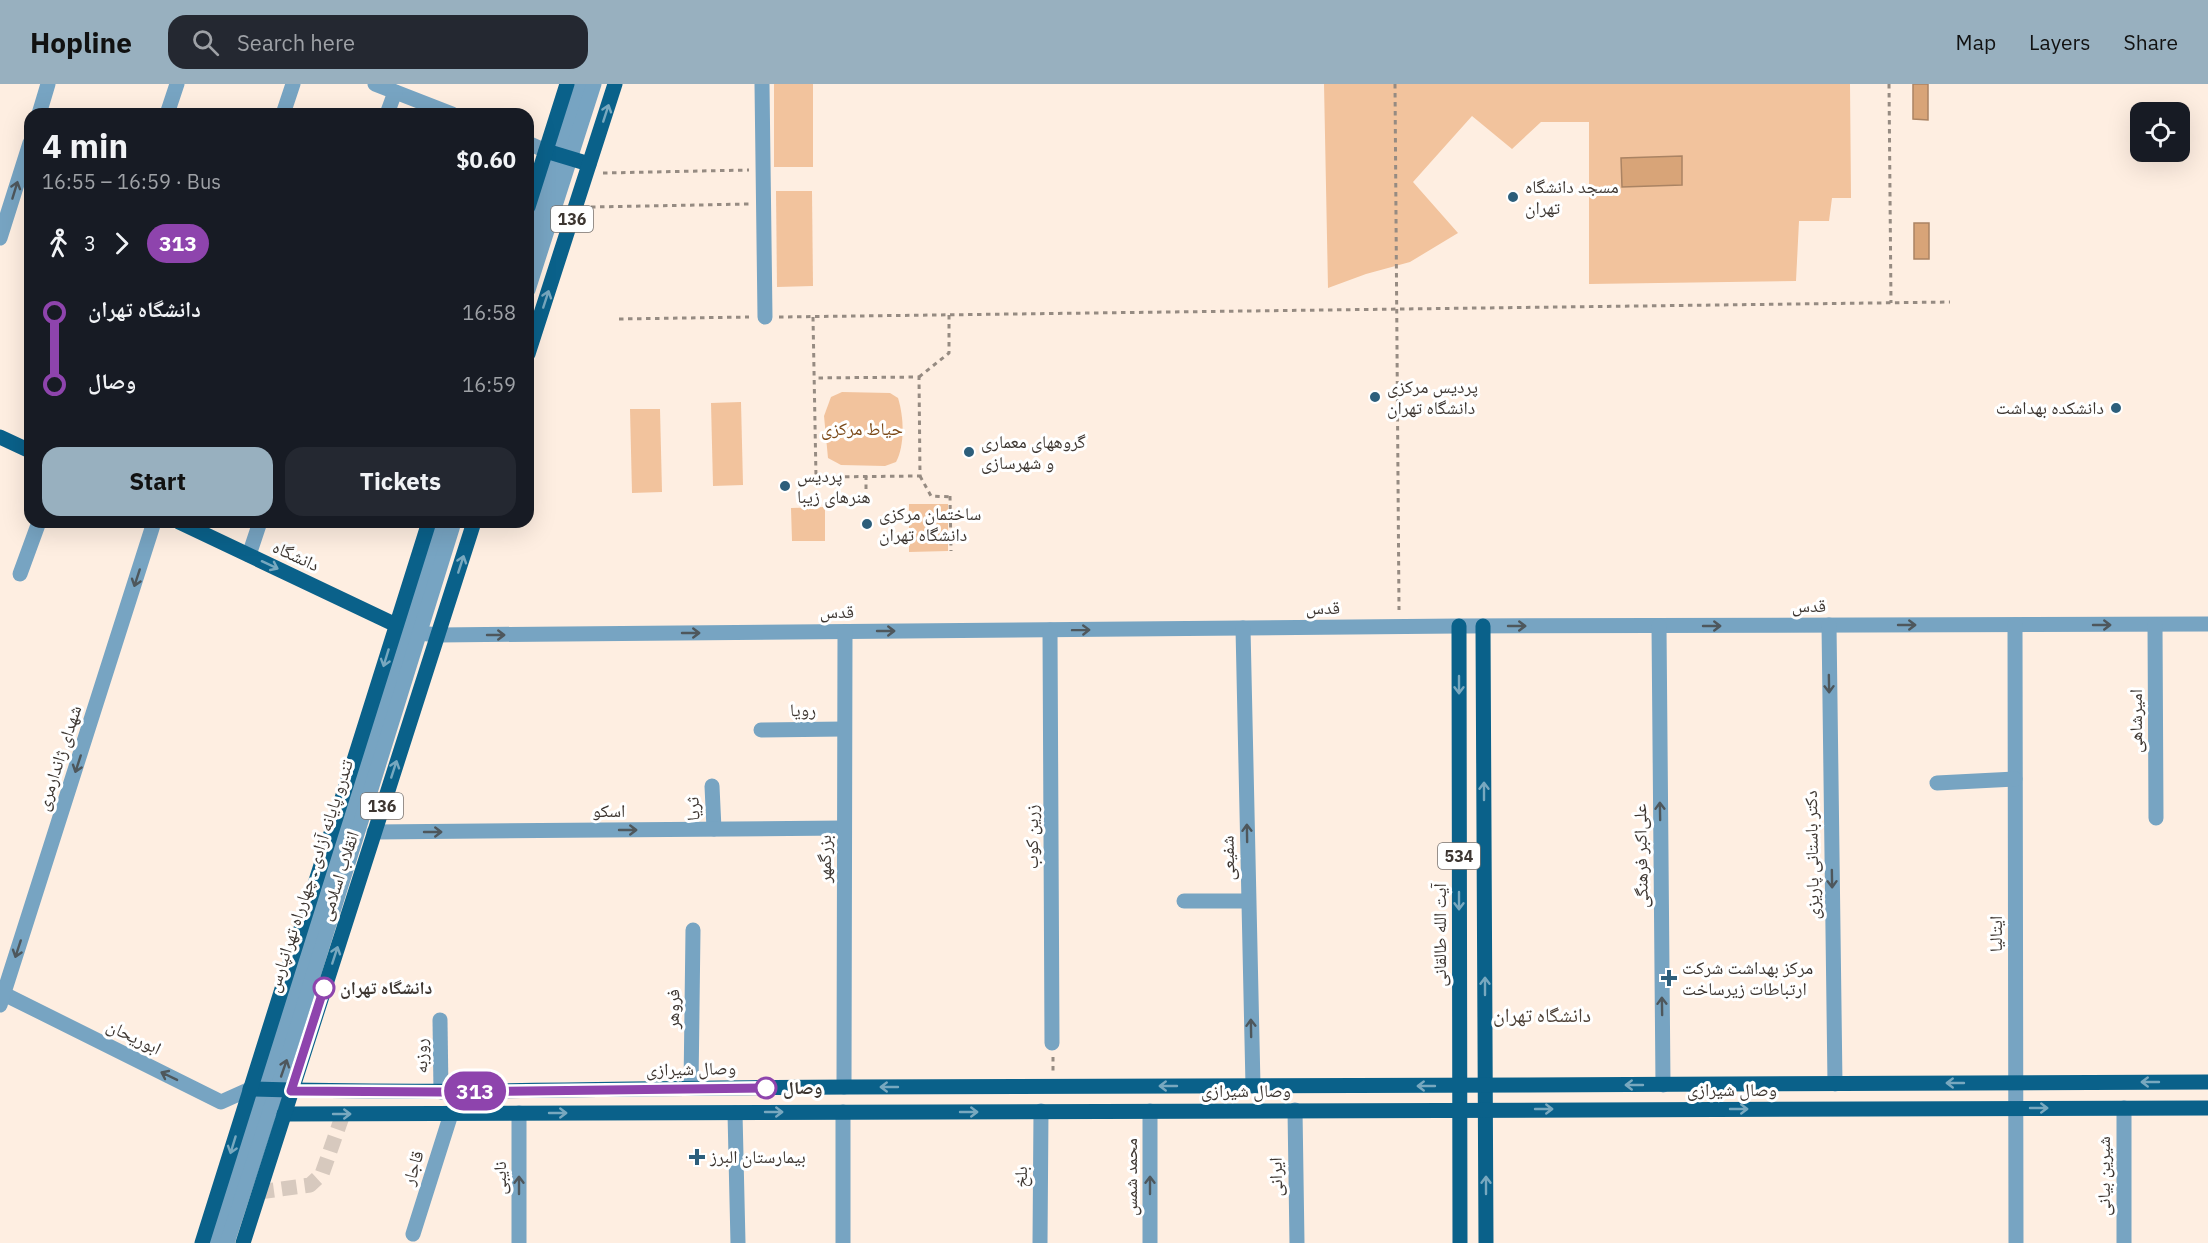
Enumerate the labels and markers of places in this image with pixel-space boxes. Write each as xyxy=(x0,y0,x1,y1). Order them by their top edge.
place label: مسجد دانشگاه تهران xyxy=(1525,175,1619,219)
marker: مسجد دانشگاه تهران xyxy=(1506,190,1520,204)
place label: پردیس مرکزی دانشگاه‌ تهران xyxy=(1387,375,1478,419)
marker: پردیس مرکزی دانشگاه‌ تهران xyxy=(1368,390,1382,404)
place label: دانشکده بهداشت xyxy=(1996,396,2104,419)
marker: دانشکده بهداشت xyxy=(2109,401,2123,415)
place label: گروههای معماری و شهرسازی xyxy=(981,430,1086,474)
marker: گروههای معماری و شهرسازی xyxy=(962,445,976,459)
place label: پردیس هنرهای زیبا xyxy=(797,464,871,508)
marker: پردیس هنرهای زیبا xyxy=(778,479,792,493)
place label: ساختمان مرکزی دانشگاه تهران xyxy=(879,502,981,546)
marker: ساختمان مرکزی دانشگاه تهران xyxy=(860,517,874,531)
place label: مرکز بهداشت شرکت ارتباطات زیرساخت xyxy=(1682,956,1813,1000)
marker: مرکز بهداشت شرکت ارتباطات زیرساخت xyxy=(1660,969,1678,987)
place label: دانشگاه تهران xyxy=(340,976,433,999)
marker: دانشگاه تهران xyxy=(313,977,335,999)
place label: وصال xyxy=(783,1076,823,1099)
marker: وصال xyxy=(755,1077,777,1099)
place label: بیمارستان البرز xyxy=(709,1145,806,1168)
marker: بیمارستان البرز xyxy=(688,1148,706,1166)

